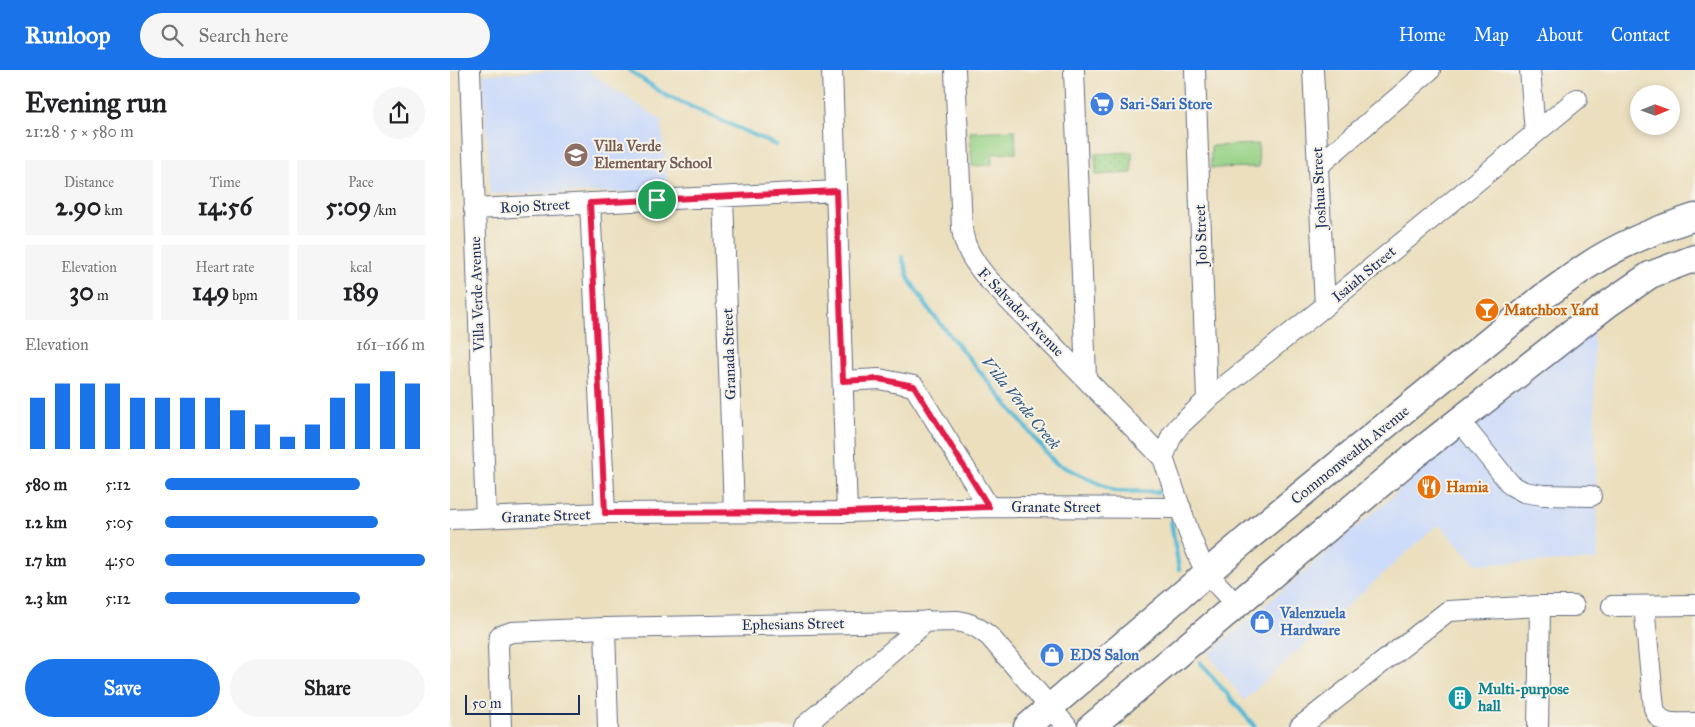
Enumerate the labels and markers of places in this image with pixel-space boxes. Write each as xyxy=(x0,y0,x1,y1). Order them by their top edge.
supermarket icon: Sari-Sari Store xyxy=(1089,91,1115,117)
place label: Sari-Sari Store xyxy=(1120,95,1213,113)
place label: Villa Verde Elementary School xyxy=(593,137,713,173)
school or university icon: Villa Verde Elementary School xyxy=(563,142,589,168)
pin xyxy=(636,179,678,221)
bar icon: Matchbox Yard xyxy=(1474,297,1500,323)
place label: Matchbox Yard xyxy=(1504,301,1599,319)
restaurant icon: Hamia xyxy=(1416,474,1442,500)
place label: Hamia xyxy=(1446,478,1489,496)
place label: Valenzuela Hardware xyxy=(1279,604,1346,639)
shop icon: Valenzuela Hardware xyxy=(1249,609,1275,635)
shop icon: EDS Salon xyxy=(1039,642,1065,668)
place label: EDS Salon xyxy=(1070,646,1140,664)
place label: Multi-purpose hall xyxy=(1477,680,1570,715)
building icon: Multi-purpose hall xyxy=(1447,685,1473,711)

